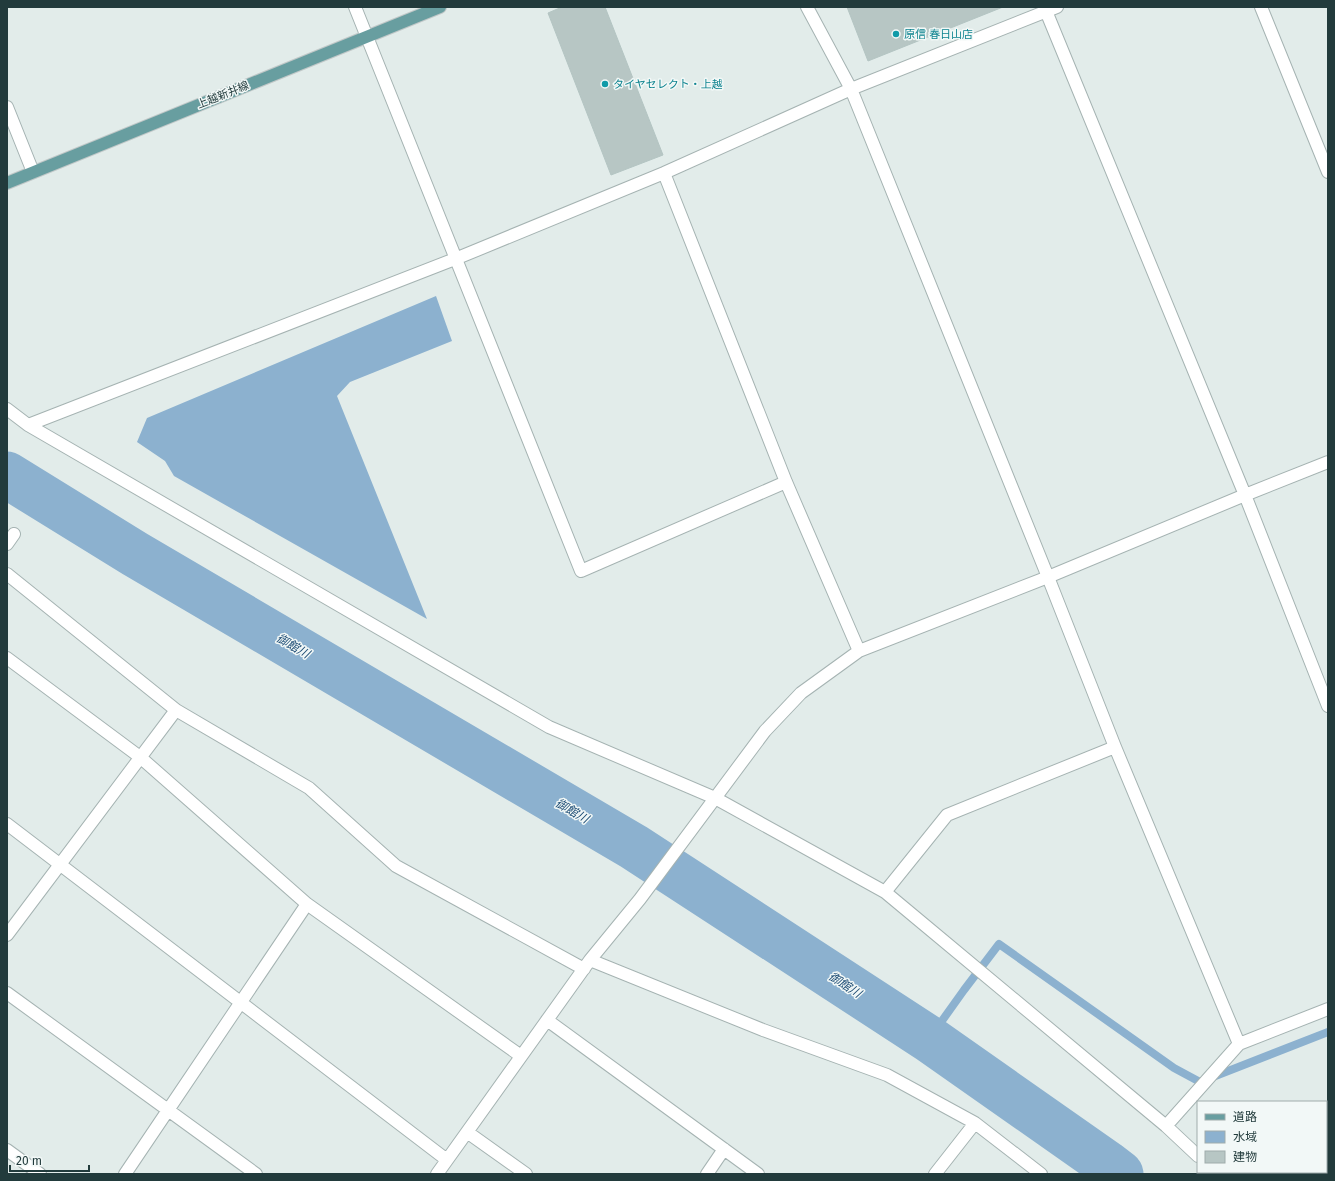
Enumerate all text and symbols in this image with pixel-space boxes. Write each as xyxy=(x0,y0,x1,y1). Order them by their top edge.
place label: 原信 春日山店 xyxy=(904,28,973,41)
marker: 原信 春日山店 xyxy=(891,29,901,39)
place label: タイヤセレクト・上越 xyxy=(613,78,723,91)
street label: 上越新井線 xyxy=(195,79,251,111)
marker: タイヤセレクト・上越 xyxy=(600,79,610,89)
water label: 御館川 xyxy=(274,631,314,662)
water label: 御館川 xyxy=(553,796,593,827)
water label: 御館川 xyxy=(826,969,866,1002)
legend xyxy=(1197,1101,1327,1173)
text: 道路 xyxy=(1233,1110,1257,1124)
text: 水域 xyxy=(1233,1130,1257,1144)
scale bar xyxy=(10,1147,89,1173)
text: 建物 xyxy=(1233,1150,1257,1164)
text: 20 m xyxy=(16,1154,42,1168)

